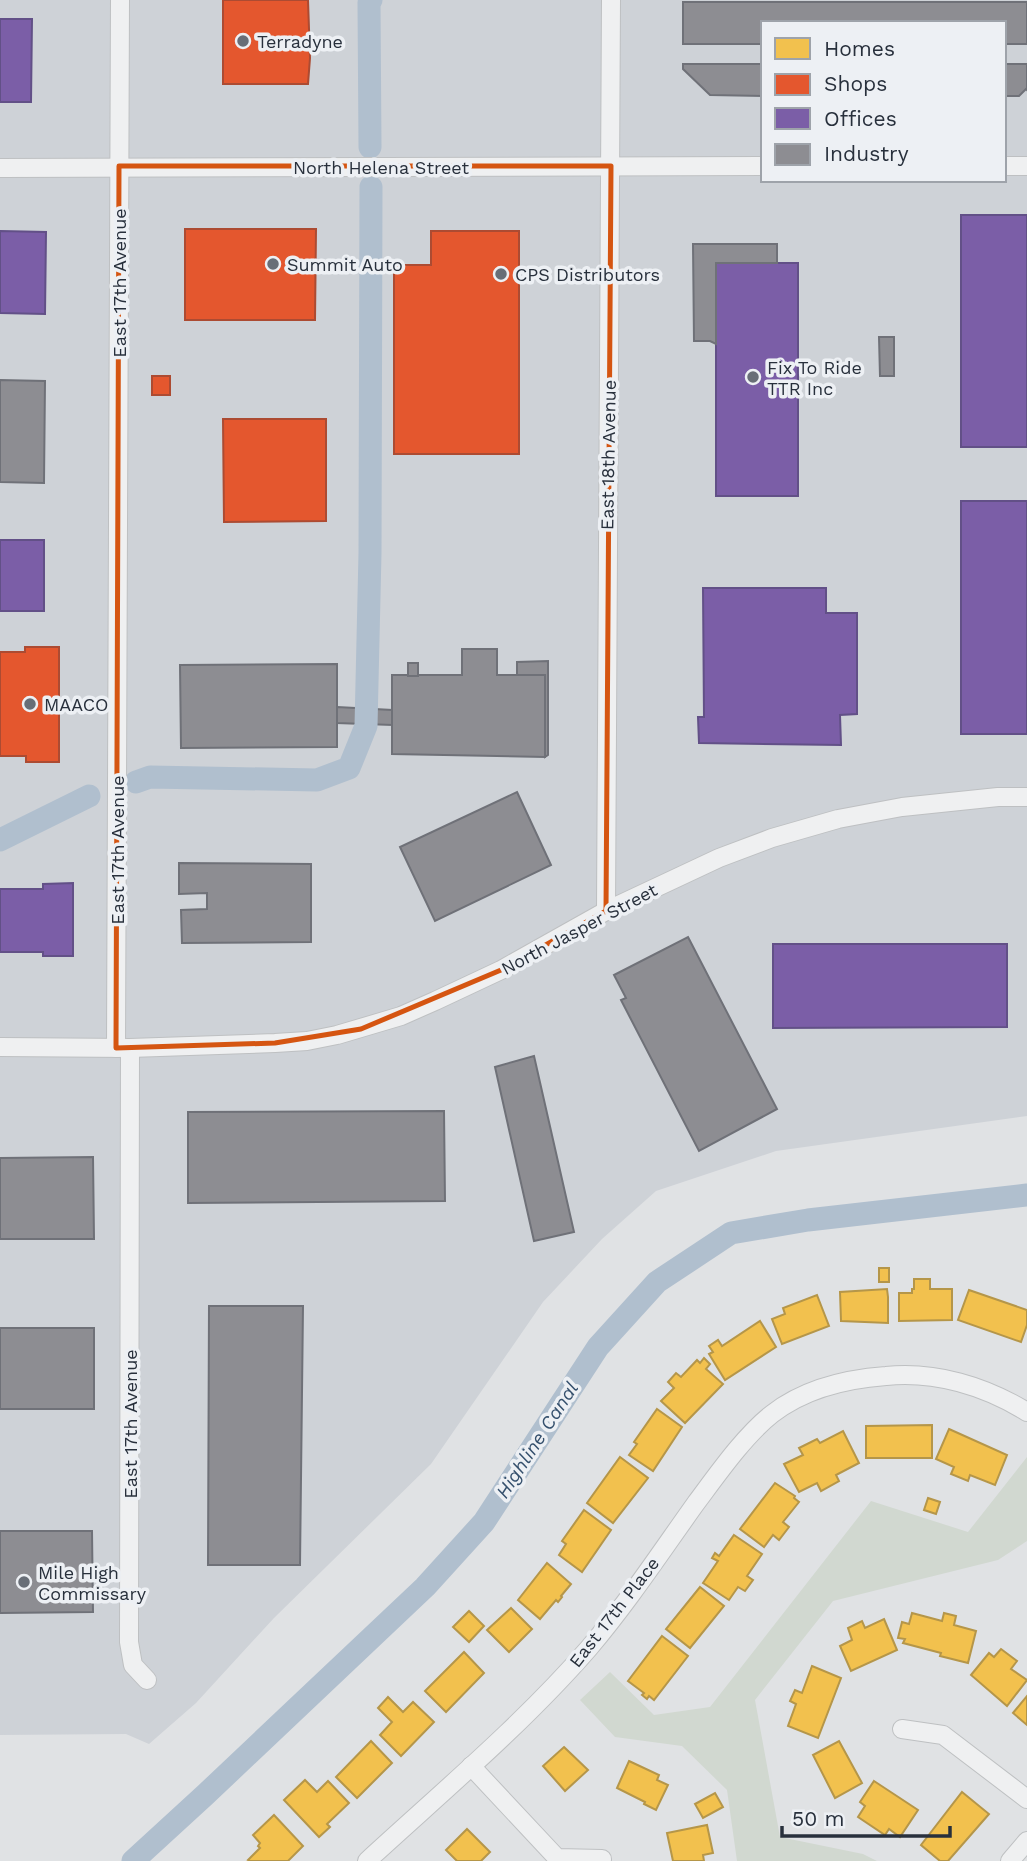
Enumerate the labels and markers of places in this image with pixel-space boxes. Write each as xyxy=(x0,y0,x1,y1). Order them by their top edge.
place label: Terradyne xyxy=(257,31,343,52)
marker: Terradyne xyxy=(235,33,251,49)
place label: Summit Auto xyxy=(287,254,403,275)
marker: Summit Auto xyxy=(265,256,281,272)
place label: CPS Distributors xyxy=(515,264,660,285)
marker: CPS Distributors xyxy=(493,266,509,282)
place label: Fix To Ride TTR Inc xyxy=(767,357,862,399)
marker: Fix To Ride TTR Inc xyxy=(745,369,761,385)
place label: MAACO xyxy=(44,694,109,715)
marker: MAACO xyxy=(22,696,38,712)
place label: Mile High Commissary xyxy=(38,1562,147,1604)
marker: Mile High Commissary xyxy=(16,1574,32,1590)

